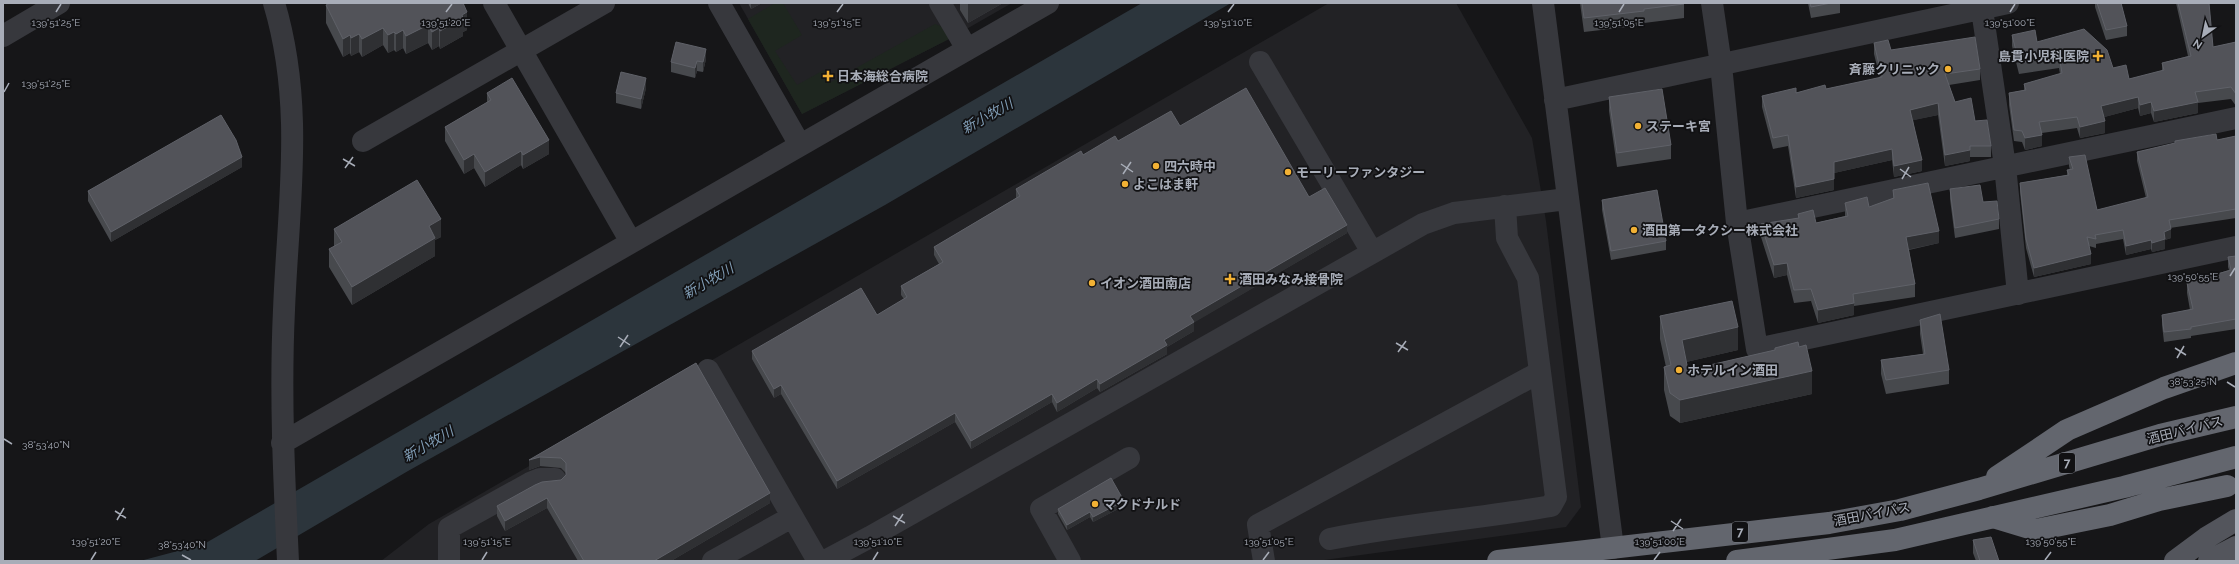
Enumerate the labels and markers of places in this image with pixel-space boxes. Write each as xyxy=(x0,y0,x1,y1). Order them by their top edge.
place label: 島貫小児科医院 xyxy=(1998,49,2089,64)
marker: 島貫小児科医院 xyxy=(2092,50,2104,62)
place label: 斉藤クリニック xyxy=(1849,62,1940,77)
marker: 斉藤クリニック xyxy=(1943,64,1953,74)
place label: 日本海総合病院 xyxy=(837,69,928,84)
marker: 日本海総合病院 xyxy=(822,70,834,82)
place label: ステーキ宮 xyxy=(1646,119,1711,134)
marker: ステーキ宮 xyxy=(1633,121,1643,131)
place label: 四六時中 xyxy=(1164,159,1216,174)
marker: 四六時中 xyxy=(1151,161,1161,171)
place label: モーリーファンタジー xyxy=(1296,165,1425,180)
marker: モーリーファンタジー xyxy=(1283,167,1293,177)
place label: よこはま軒 xyxy=(1133,177,1198,192)
marker: よこはま軒 xyxy=(1120,179,1130,189)
place label: 酒田第一タクシー株式会社 xyxy=(1642,223,1798,238)
marker: 酒田第一タクシー株式会社 xyxy=(1629,225,1639,235)
place label: 酒田みなみ接骨院 xyxy=(1239,272,1343,287)
marker: 酒田みなみ接骨院 xyxy=(1224,273,1236,285)
place label: イオン酒田南店 xyxy=(1100,276,1191,291)
marker: イオン酒田南店 xyxy=(1087,278,1097,288)
place label: ホテルイン酒田 xyxy=(1687,363,1778,378)
marker: ホテルイン酒田 xyxy=(1674,365,1684,375)
place label: マクドナルド xyxy=(1103,497,1181,512)
marker: マクドナルド xyxy=(1090,499,1100,509)

